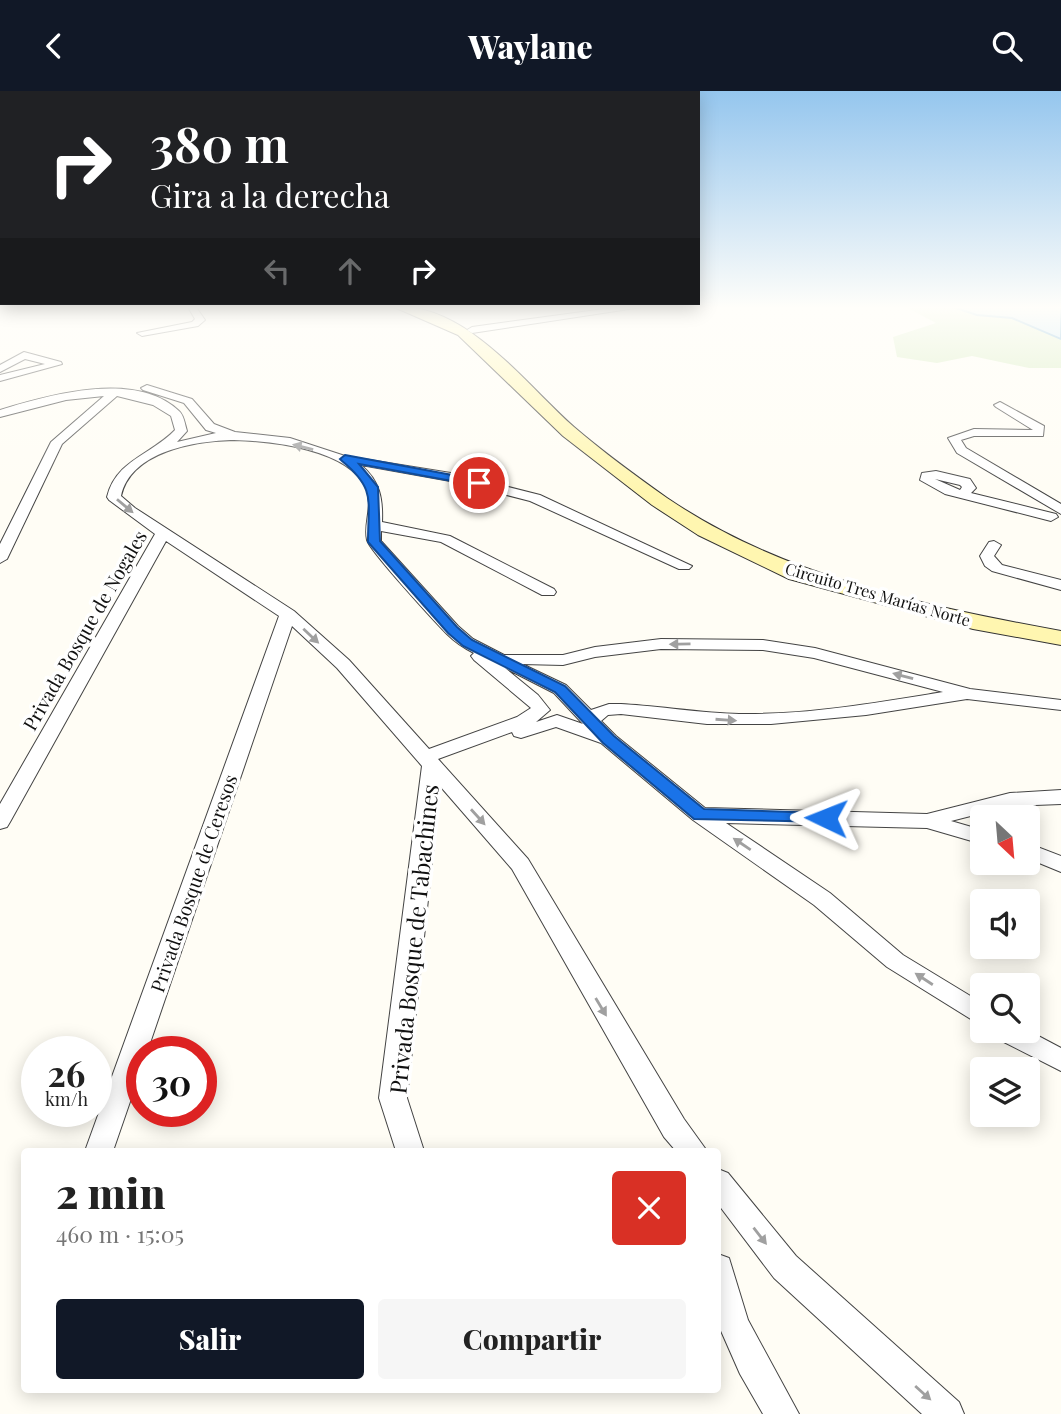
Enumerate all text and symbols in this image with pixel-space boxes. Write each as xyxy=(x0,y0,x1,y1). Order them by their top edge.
text: Waylane xyxy=(468,24,593,67)
icon: back xyxy=(35,27,73,65)
icon: search xyxy=(988,27,1026,65)
text: 380 m xyxy=(150,110,289,175)
icon: right xyxy=(35,119,126,210)
text: Gira a la derecha xyxy=(150,173,390,216)
icon: left xyxy=(258,252,296,290)
icon: ahead xyxy=(331,252,369,290)
icon: right xyxy=(404,252,442,290)
one-way arrow xyxy=(292,441,314,452)
pin xyxy=(449,453,509,513)
icon: arrive xyxy=(460,464,498,502)
one-way arrow xyxy=(117,498,134,513)
street label: Privada Bosque de Nogales xyxy=(16,525,152,735)
street label: Circuito Tres Marías Norte xyxy=(783,557,973,631)
one-way arrow xyxy=(303,628,320,643)
one-way arrow xyxy=(668,638,690,649)
one-way arrow xyxy=(893,671,914,681)
one-way arrow xyxy=(716,714,738,725)
street label: Privada Bosque de Ceresos xyxy=(143,771,243,995)
position arrow xyxy=(789,781,863,855)
street label: Privada Bosque de Tabachines xyxy=(381,783,445,1095)
north arrow xyxy=(970,805,1040,875)
map controls xyxy=(970,805,1040,1127)
one-way arrow xyxy=(469,808,485,825)
one-way arrow xyxy=(733,837,751,851)
button: sound xyxy=(970,889,1040,959)
one-way arrow xyxy=(915,973,934,986)
button: search xyxy=(970,973,1040,1043)
one-way arrow xyxy=(595,997,608,1016)
speed limit sign: 30 xyxy=(126,1036,217,1127)
text: 26 xyxy=(48,1049,85,1096)
button: layers xyxy=(970,1057,1040,1127)
text: km/h xyxy=(45,1087,88,1111)
text: 2 min xyxy=(56,1164,165,1220)
button: close xyxy=(612,1171,686,1245)
text: 460 m · 15:05 xyxy=(56,1218,184,1249)
one-way arrow xyxy=(752,1227,767,1244)
button: Salir xyxy=(56,1299,364,1379)
button: Compartir xyxy=(378,1299,686,1379)
one-way arrow xyxy=(914,1385,932,1401)

